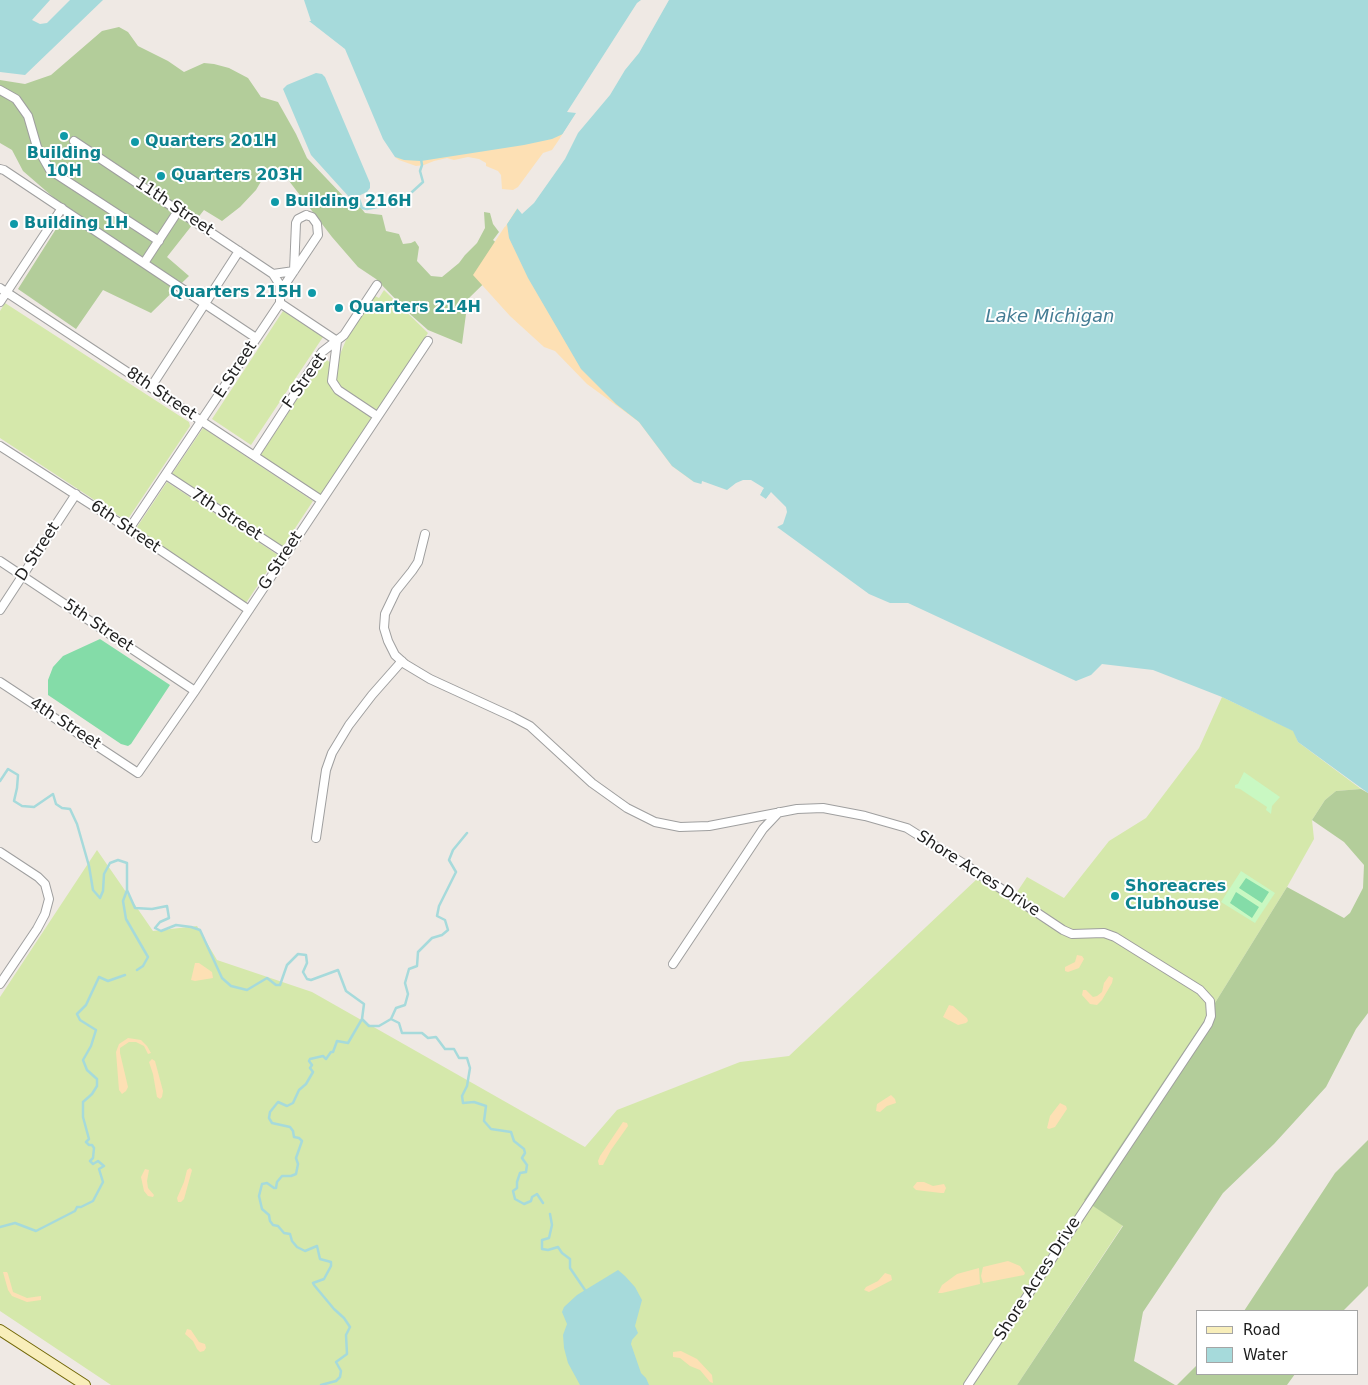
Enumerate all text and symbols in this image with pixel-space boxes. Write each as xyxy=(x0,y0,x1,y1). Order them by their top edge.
marker: Building 10H xyxy=(58,130,70,142)
place label: Quarters 201H xyxy=(145,132,277,152)
marker: Quarters 201H xyxy=(129,136,141,148)
place label: Building 10H xyxy=(27,144,101,182)
place label: Quarters 203H xyxy=(171,166,303,186)
marker: Quarters 203H xyxy=(155,170,167,182)
street label: 11th Street xyxy=(131,174,217,240)
place label: Building 216H xyxy=(285,192,412,212)
marker: Building 216H xyxy=(269,196,281,208)
place label: Building 1H xyxy=(24,214,128,234)
marker: Building 1H xyxy=(8,218,20,230)
place label: Quarters 215H xyxy=(170,283,302,303)
marker: Quarters 215H xyxy=(306,287,318,299)
place label: Quarters 214H xyxy=(349,298,481,318)
marker: Quarters 214H xyxy=(333,302,345,314)
water label: Lake Michigan xyxy=(986,306,1114,328)
street label: E Street xyxy=(211,338,261,402)
street label: F Street xyxy=(279,350,331,412)
street label: 8th Street xyxy=(122,364,200,424)
street label: 7th Street xyxy=(187,485,265,545)
street label: 6th Street xyxy=(86,497,164,557)
street label: D Street xyxy=(12,519,64,585)
street label: G Street xyxy=(255,528,307,594)
street label: 5th Street xyxy=(59,596,137,656)
street label: 4th Street xyxy=(26,694,104,754)
street label: Shore Acres Drive xyxy=(913,827,1043,921)
place label: Shoreacres Clubhouse xyxy=(1125,877,1226,915)
marker: Shoreacres Clubhouse xyxy=(1109,890,1121,902)
street label: Shore Acres Drive xyxy=(991,1214,1085,1344)
legend xyxy=(1196,1310,1358,1375)
text: Road xyxy=(1243,1321,1281,1339)
text: Water xyxy=(1243,1346,1287,1364)

